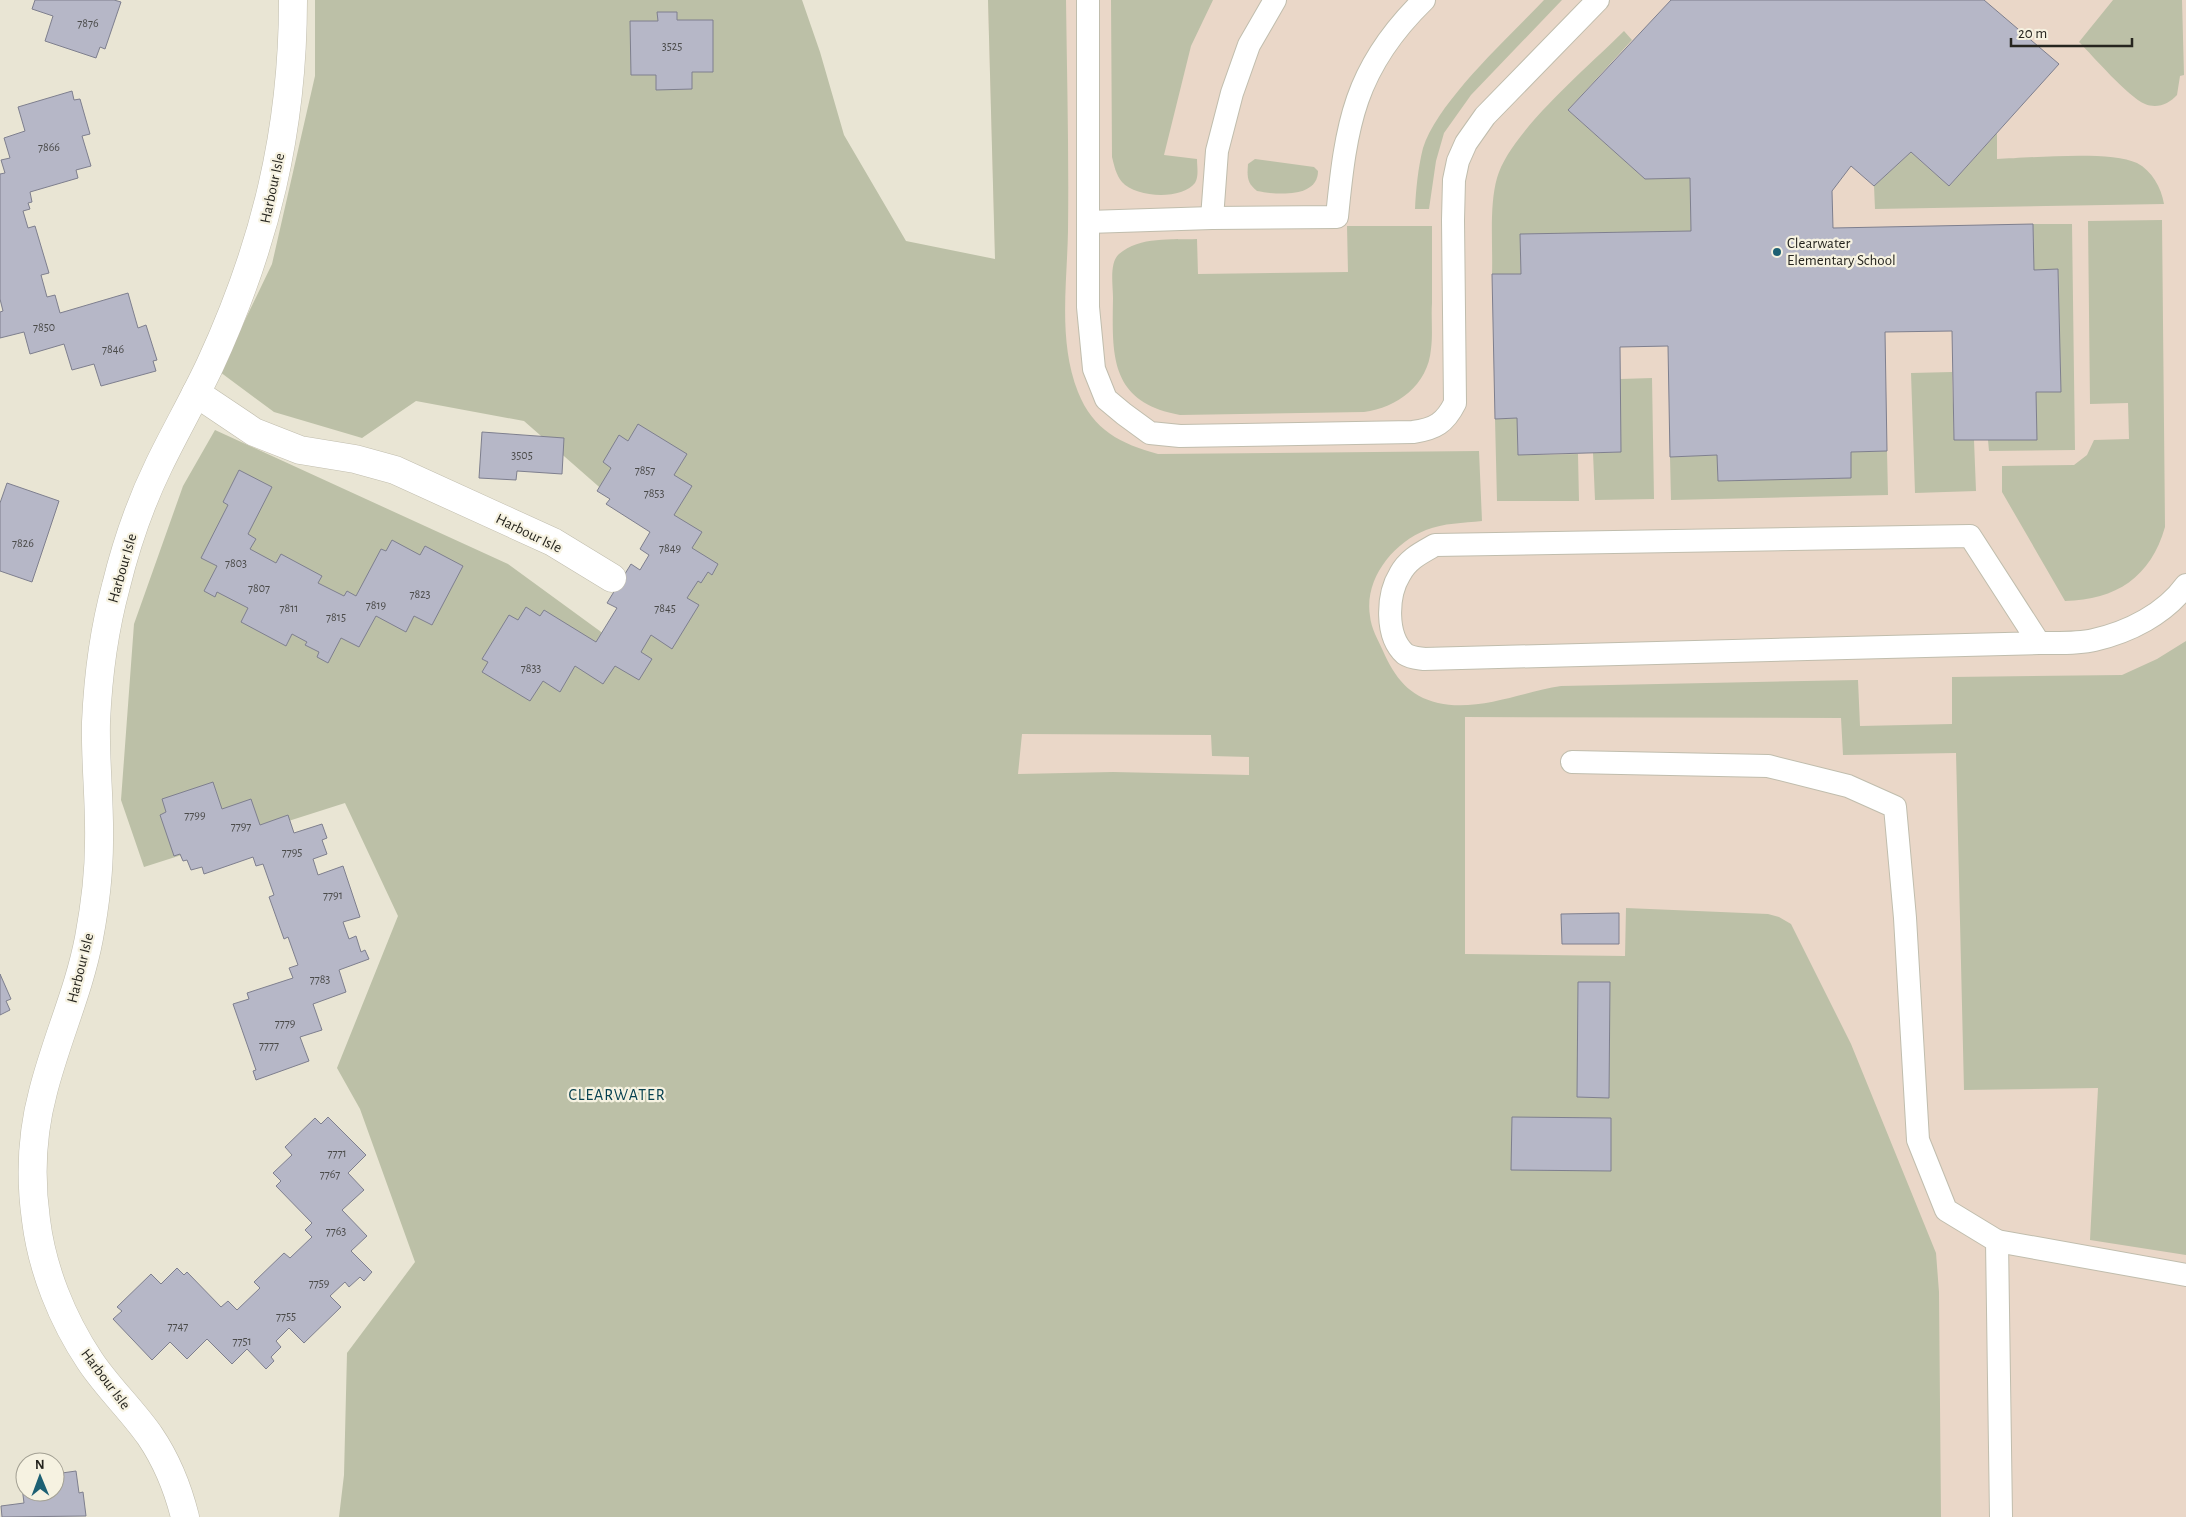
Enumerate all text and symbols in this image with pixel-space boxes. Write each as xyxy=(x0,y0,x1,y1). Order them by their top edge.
scale bar xyxy=(2011,15,2132,47)
house number: 7876 xyxy=(77,17,99,29)
text: 20 m xyxy=(2018,26,2047,41)
house number: 3525 xyxy=(662,40,682,52)
house number: 7866 xyxy=(38,141,60,153)
street label: Harbour Isle xyxy=(258,152,287,225)
place label: Clearwater Elementary School xyxy=(1787,236,1896,268)
marker: Clearwater Elementary School xyxy=(1771,246,1783,258)
house number: 7850 xyxy=(33,321,55,333)
house number: 7846 xyxy=(102,343,124,355)
house number: 3505 xyxy=(511,449,533,461)
house number: 7857 xyxy=(635,464,655,476)
house number: 7853 xyxy=(644,487,664,499)
street label: Harbour Isle xyxy=(493,511,564,556)
street label: Harbour Isle xyxy=(105,532,140,605)
house number: 7826 xyxy=(12,537,34,549)
house number: 7849 xyxy=(659,542,681,554)
house number: 7803 xyxy=(225,557,247,569)
house number: 7807 xyxy=(248,582,270,594)
house number: 7823 xyxy=(409,588,431,600)
house number: 7819 xyxy=(366,599,387,611)
house number: 7811 xyxy=(280,602,298,614)
house number: 7845 xyxy=(654,602,676,614)
house number: 7815 xyxy=(326,611,346,623)
house number: 7833 xyxy=(521,662,541,674)
house number: 7799 xyxy=(184,809,206,821)
house number: 7797 xyxy=(231,820,251,832)
house number: 7795 xyxy=(282,846,302,858)
house number: 7791 xyxy=(323,889,343,901)
street label: Harbour Isle xyxy=(65,932,96,1005)
house number: 7783 xyxy=(310,973,330,985)
house number: 7779 xyxy=(275,1017,296,1029)
house number: 7777 xyxy=(259,1039,279,1051)
district label: CLEARWATER xyxy=(568,1087,666,1103)
house number: 7771 xyxy=(327,1147,347,1159)
house number: 7767 xyxy=(320,1168,340,1180)
house number: 7763 xyxy=(326,1225,346,1237)
house number: 7759 xyxy=(309,1277,330,1289)
house number: 7755 xyxy=(276,1310,296,1322)
house number: 7747 xyxy=(168,1320,188,1332)
house number: 7751 xyxy=(232,1335,252,1347)
street label: Harbour Isle xyxy=(78,1346,133,1412)
north arrow xyxy=(15,1452,65,1502)
text: N xyxy=(35,1458,45,1472)

